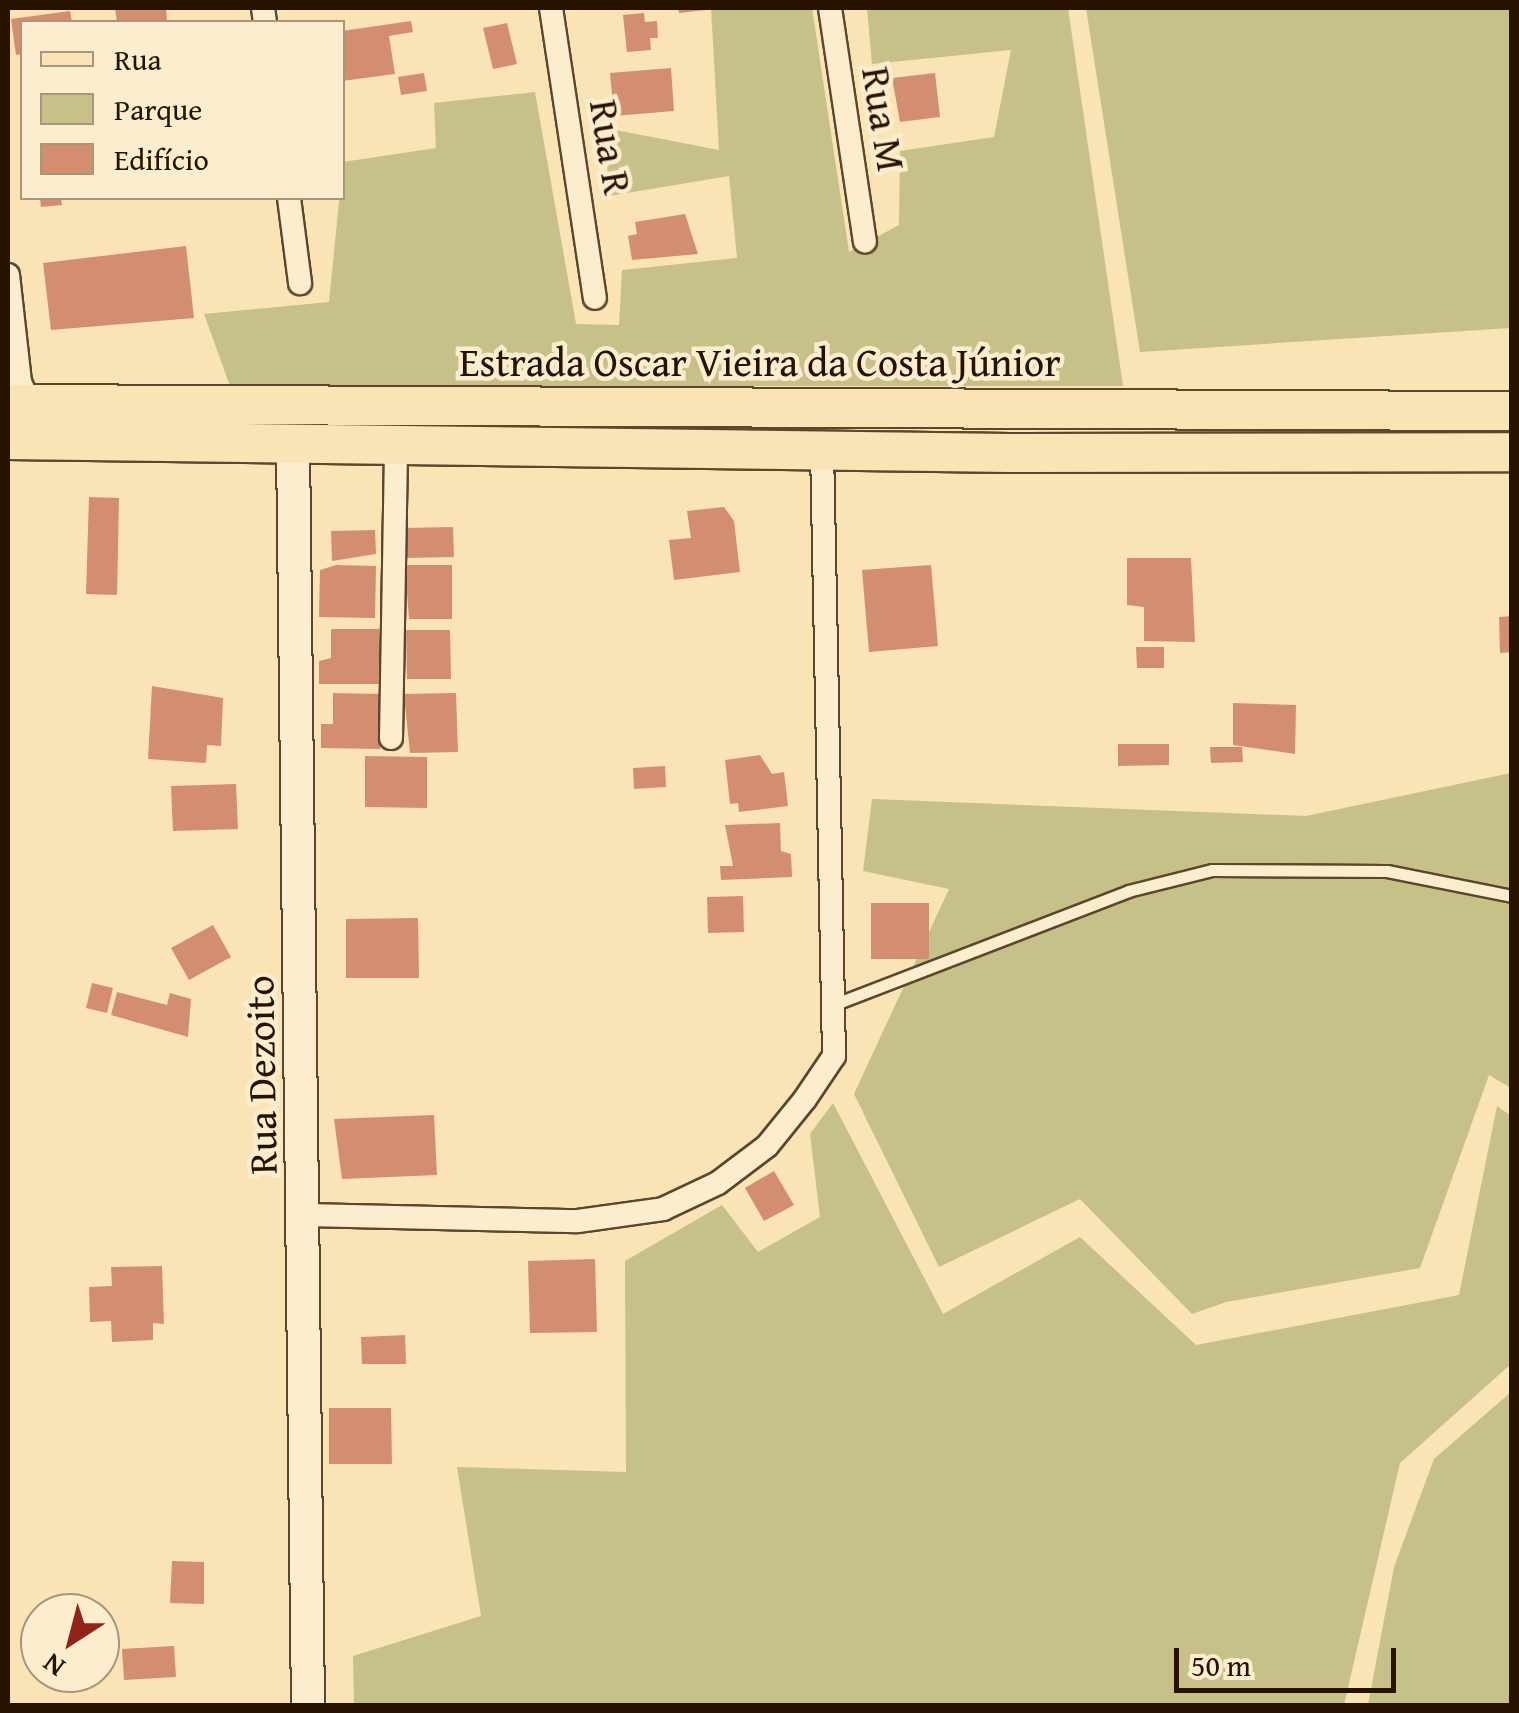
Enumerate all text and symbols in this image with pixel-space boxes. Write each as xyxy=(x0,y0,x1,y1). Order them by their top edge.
legend xyxy=(20,20,345,200)
text: Rua xyxy=(114,37,162,81)
street label: Rua M xyxy=(852,63,916,175)
text: Parque xyxy=(114,87,202,131)
street label: Rua R xyxy=(580,96,642,198)
text: Edifício xyxy=(114,137,209,181)
street label: Estrada Oscar Vieira da Costa Júnior xyxy=(459,338,1061,386)
street label: Rua Dezoito xyxy=(235,975,287,1175)
north arrow xyxy=(20,1593,120,1693)
scale bar xyxy=(1179,1628,1402,1690)
text: 50 m xyxy=(1191,1643,1251,1687)
text: N xyxy=(34,1644,73,1688)

